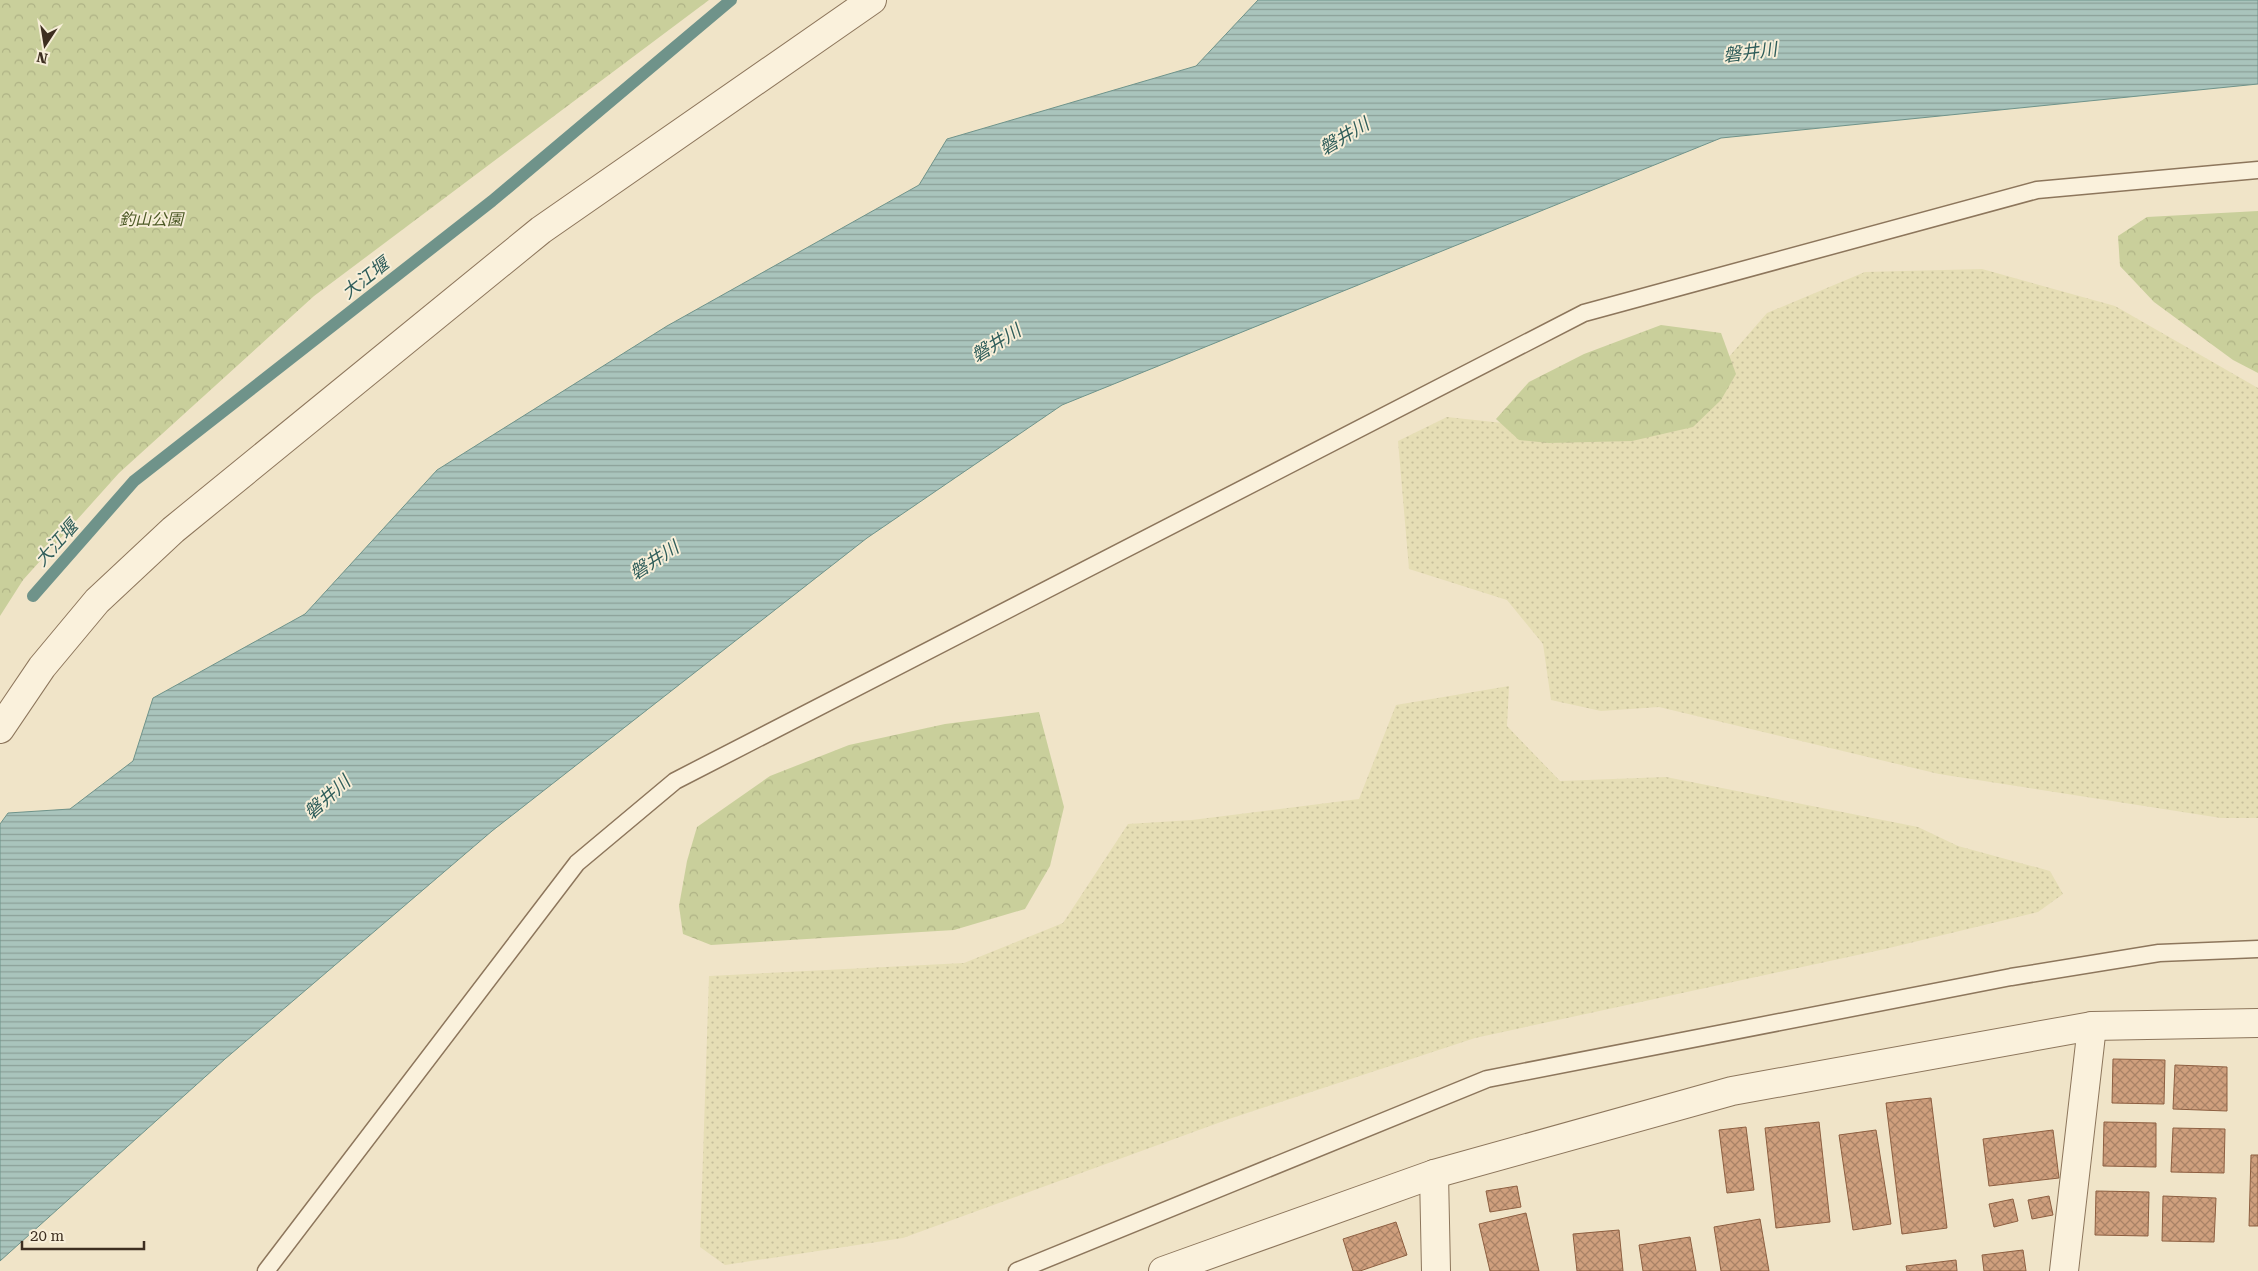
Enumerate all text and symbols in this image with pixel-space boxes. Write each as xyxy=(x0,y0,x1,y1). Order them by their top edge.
north arrow xyxy=(20,20,70,70)
water label: 磐井川 xyxy=(1722,38,1780,66)
text: N xyxy=(35,49,49,67)
water label: 磐井川 xyxy=(1315,112,1374,159)
park label: 釣山公園 xyxy=(119,210,185,229)
water label: 大江堰 xyxy=(337,251,395,303)
water label: 磐井川 xyxy=(968,319,1026,366)
water label: 大江堰 xyxy=(30,514,84,570)
water label: 磐井川 xyxy=(626,535,684,584)
water label: 磐井川 xyxy=(300,770,356,823)
scale bar xyxy=(22,1218,145,1250)
text: 20 m xyxy=(30,1227,65,1245)

